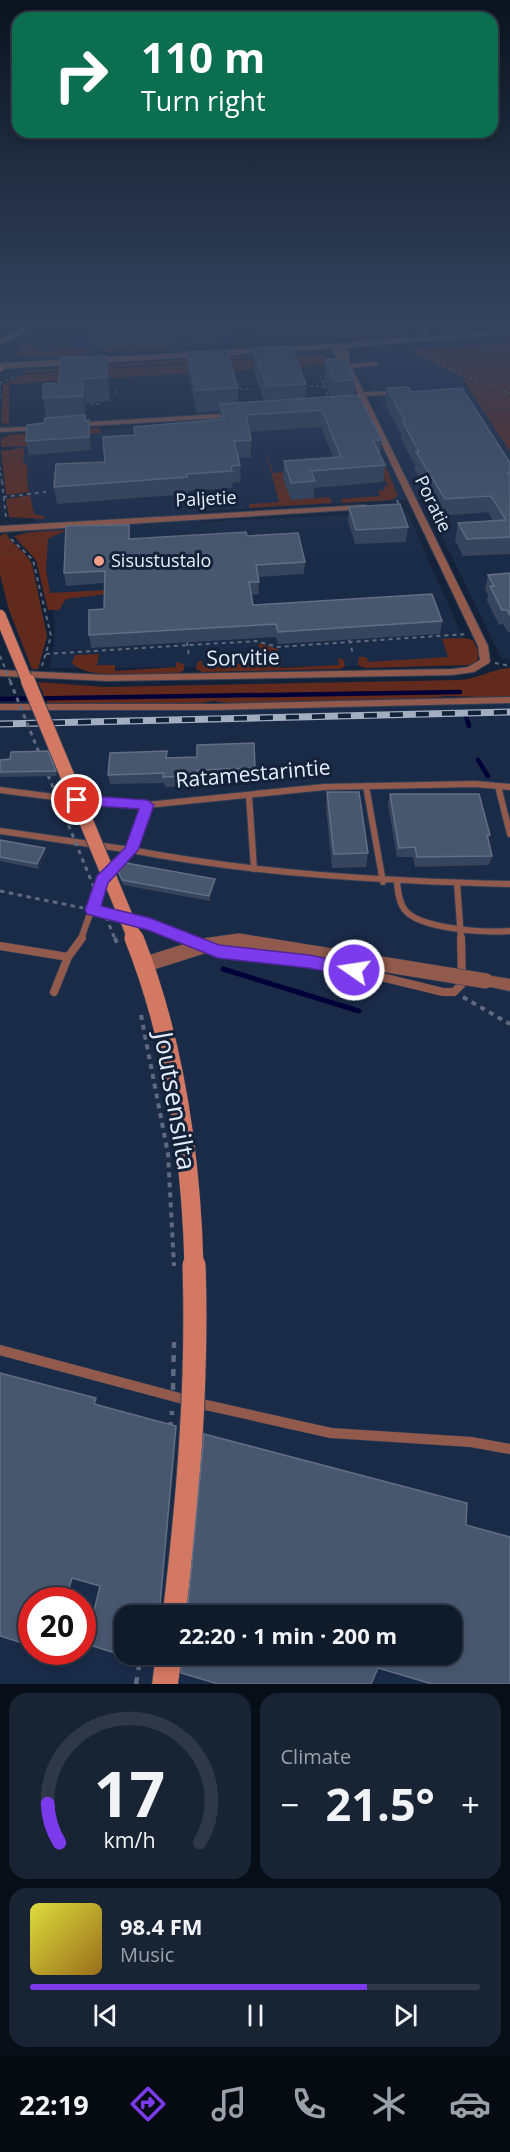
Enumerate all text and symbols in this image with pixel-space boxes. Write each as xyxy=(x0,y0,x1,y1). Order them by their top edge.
text: 110 m xyxy=(141,28,265,85)
icon: right xyxy=(42,36,120,114)
text: Turn right xyxy=(141,82,266,119)
street label: Poratie xyxy=(410,471,458,536)
street label: Paljetie xyxy=(175,484,237,512)
place label: Sisustustalo xyxy=(111,548,211,572)
marker: Sisustustalo xyxy=(92,554,106,568)
street label: Sorvitie xyxy=(206,642,280,672)
street label: Ratamestarintie xyxy=(174,752,332,794)
pin xyxy=(51,774,102,825)
icon: arrive xyxy=(60,783,93,816)
position arrow xyxy=(322,938,386,1002)
street label: Joutsensilta xyxy=(146,1026,206,1173)
speed limit sign: 20 xyxy=(18,1587,96,1665)
text: 22:20 · 1 min · 200 m xyxy=(179,1620,397,1650)
text: Climate xyxy=(281,1743,351,1770)
text: 17 xyxy=(94,1750,165,1835)
text: 21.5° xyxy=(326,1773,435,1834)
text: − xyxy=(281,1782,299,1827)
text: + xyxy=(461,1782,480,1827)
text: km/h xyxy=(104,1825,156,1854)
text: 98.4 FM xyxy=(120,1911,203,1941)
text: Music xyxy=(120,1941,174,1968)
icon: previous xyxy=(89,1999,122,2032)
icon: pause xyxy=(239,1999,272,2032)
icon: next xyxy=(389,1999,422,2032)
icon: directions xyxy=(127,2083,169,2125)
icon: music xyxy=(208,2083,250,2125)
icon: phone xyxy=(288,2083,330,2125)
icon: climate xyxy=(368,2083,410,2125)
icon: car xyxy=(449,2083,491,2125)
text: 22:19 xyxy=(19,2086,89,2123)

